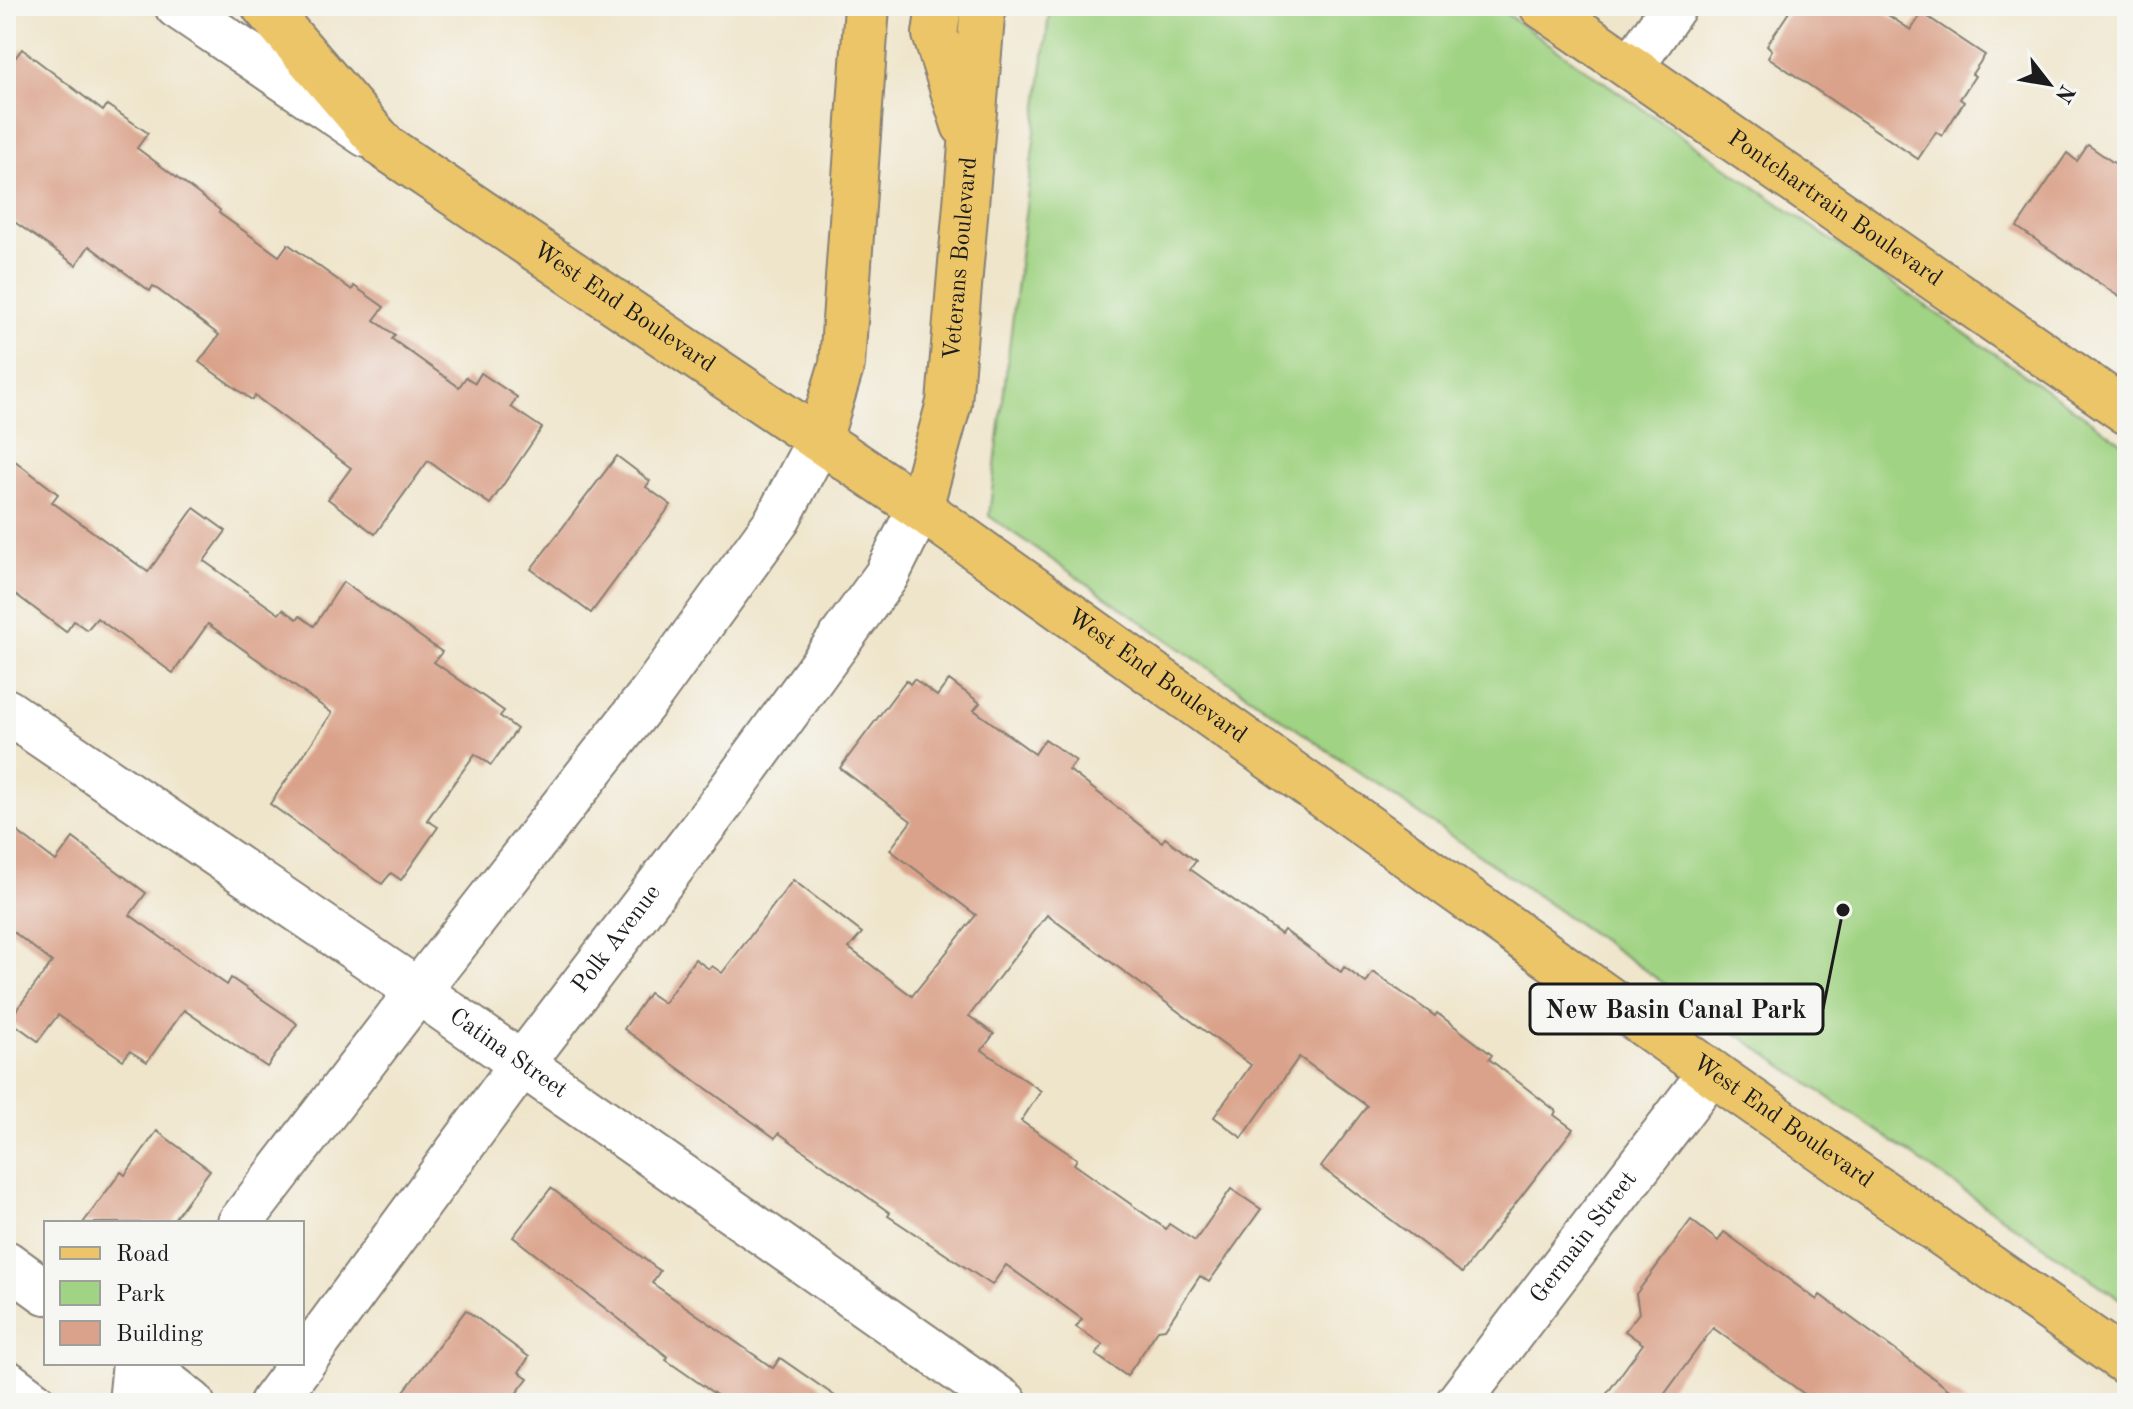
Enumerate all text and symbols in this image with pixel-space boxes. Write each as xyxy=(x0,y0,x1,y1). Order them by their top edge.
north arrow xyxy=(2009,44,2089,124)
text: N xyxy=(2051,80,2078,106)
street label: Pontchartrain Boulevard xyxy=(1723,126,1946,292)
street label: Veterans Boulevard xyxy=(941,156,982,361)
street label: West End Boulevard xyxy=(528,238,719,378)
street label: West End Boulevard xyxy=(1063,605,1251,749)
street label: Polk Avenue xyxy=(568,881,666,998)
callout: New Basin Canal Park xyxy=(1530,984,1823,1034)
text: New Basin Canal Park xyxy=(1545,998,1807,1024)
street label: Catina Street xyxy=(445,1005,571,1104)
street label: West End Boulevard xyxy=(1688,1051,1877,1193)
street label: Germain Street xyxy=(1527,1167,1642,1308)
legend xyxy=(44,1221,304,1365)
text: Road xyxy=(116,1243,169,1267)
text: Park xyxy=(116,1283,165,1307)
text: Building xyxy=(116,1323,203,1347)

